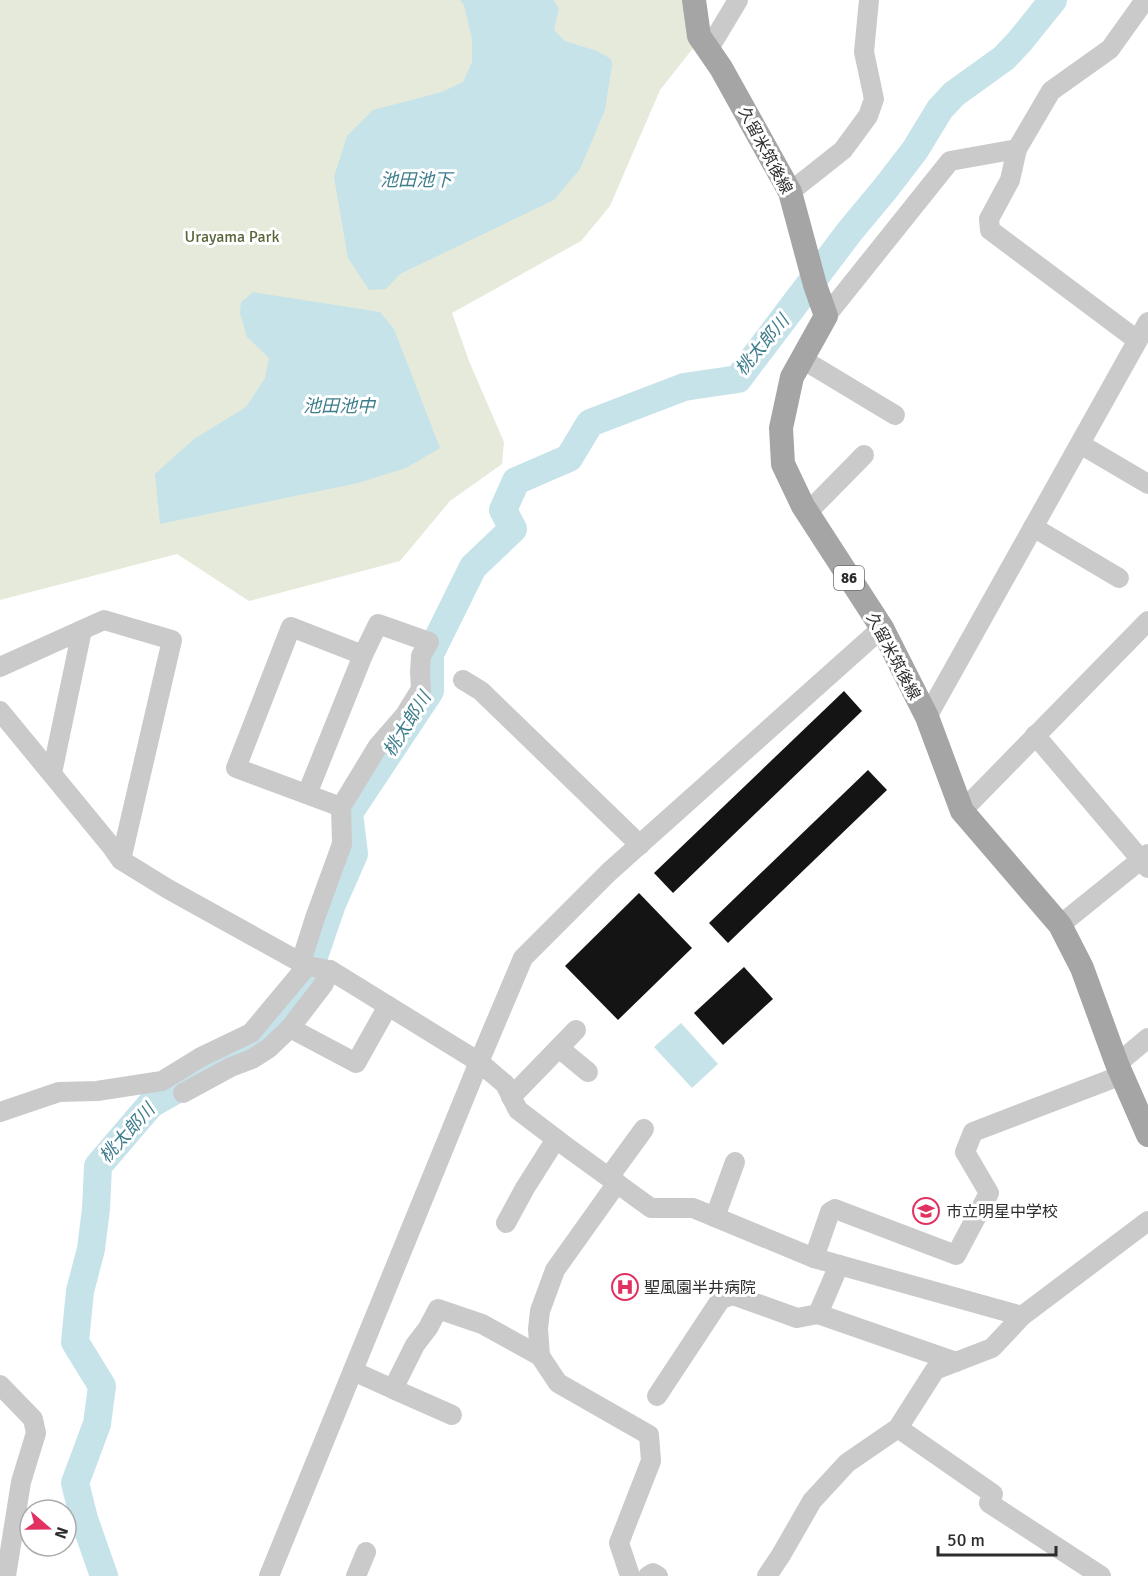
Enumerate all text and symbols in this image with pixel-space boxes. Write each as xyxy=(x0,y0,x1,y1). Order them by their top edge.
street label: 久留米筑後線 xyxy=(734,103,796,198)
water label: 池田池下 xyxy=(380,169,455,191)
park label: Urayama Park xyxy=(185,227,279,247)
water label: 桃太郎川 xyxy=(730,309,795,380)
water label: 池田池中 xyxy=(303,395,377,417)
road number: 86 xyxy=(834,566,864,590)
street label: 久留米筑後線 xyxy=(862,609,924,704)
water label: 桃太郎川 xyxy=(379,686,436,760)
water label: 桃太郎川 xyxy=(95,1097,161,1167)
school or university icon: 市立明星中学校 xyxy=(911,1196,941,1226)
place label: 市立明星中学校 xyxy=(946,1202,1058,1222)
hospital icon: 聖風園半井病院 xyxy=(610,1272,640,1302)
place label: 聖風園半井病院 xyxy=(644,1278,756,1298)
north arrow xyxy=(18,1498,78,1558)
scale bar xyxy=(938,1519,1056,1557)
text: N xyxy=(50,1524,72,1541)
text: 50 m xyxy=(947,1529,985,1551)

